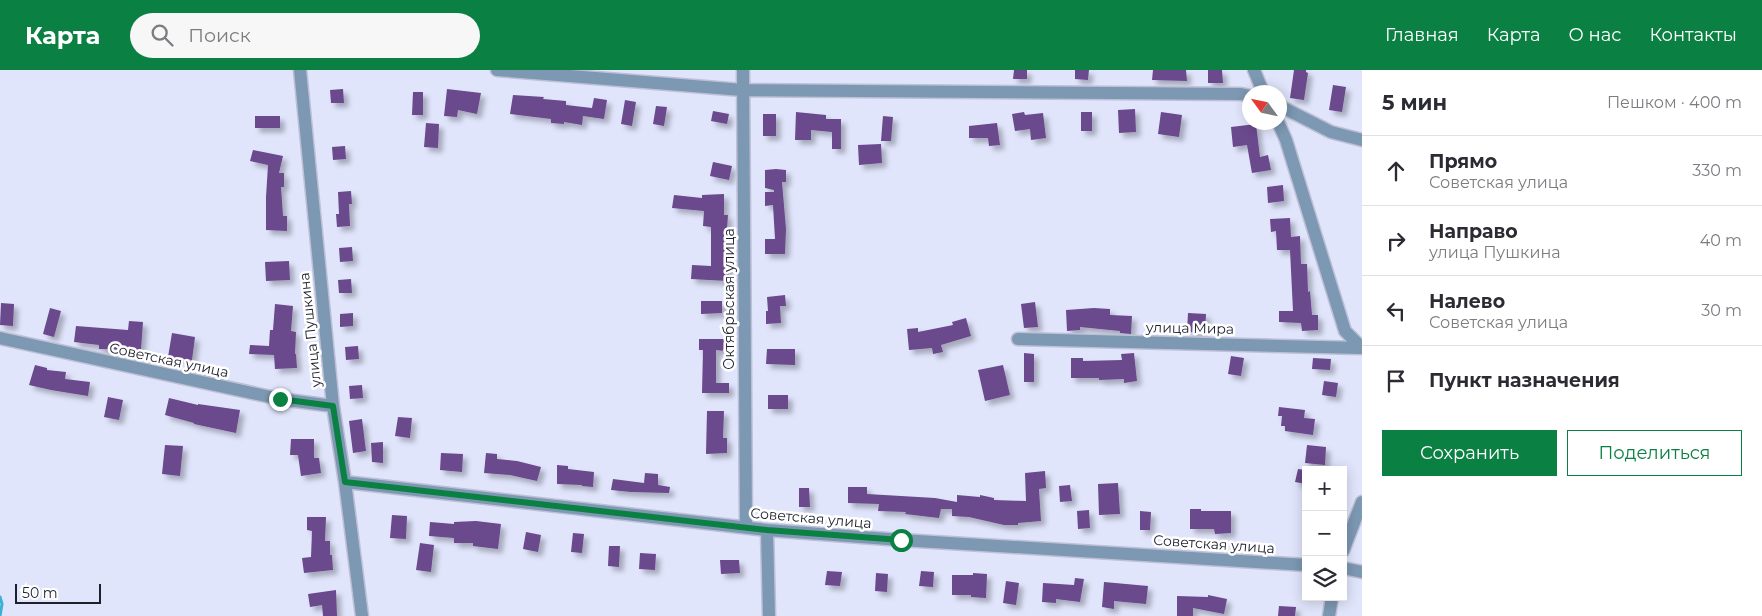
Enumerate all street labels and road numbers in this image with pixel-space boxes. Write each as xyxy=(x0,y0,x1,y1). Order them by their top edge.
street label: Октябрьская улица xyxy=(720,228,738,370)
street label: улица Пушкина xyxy=(295,272,325,389)
street label: улица Мира xyxy=(1145,318,1234,338)
street label: Советская улица xyxy=(108,339,230,381)
street label: Советская улица xyxy=(750,504,872,532)
street label: Советская улица xyxy=(1153,531,1275,557)

